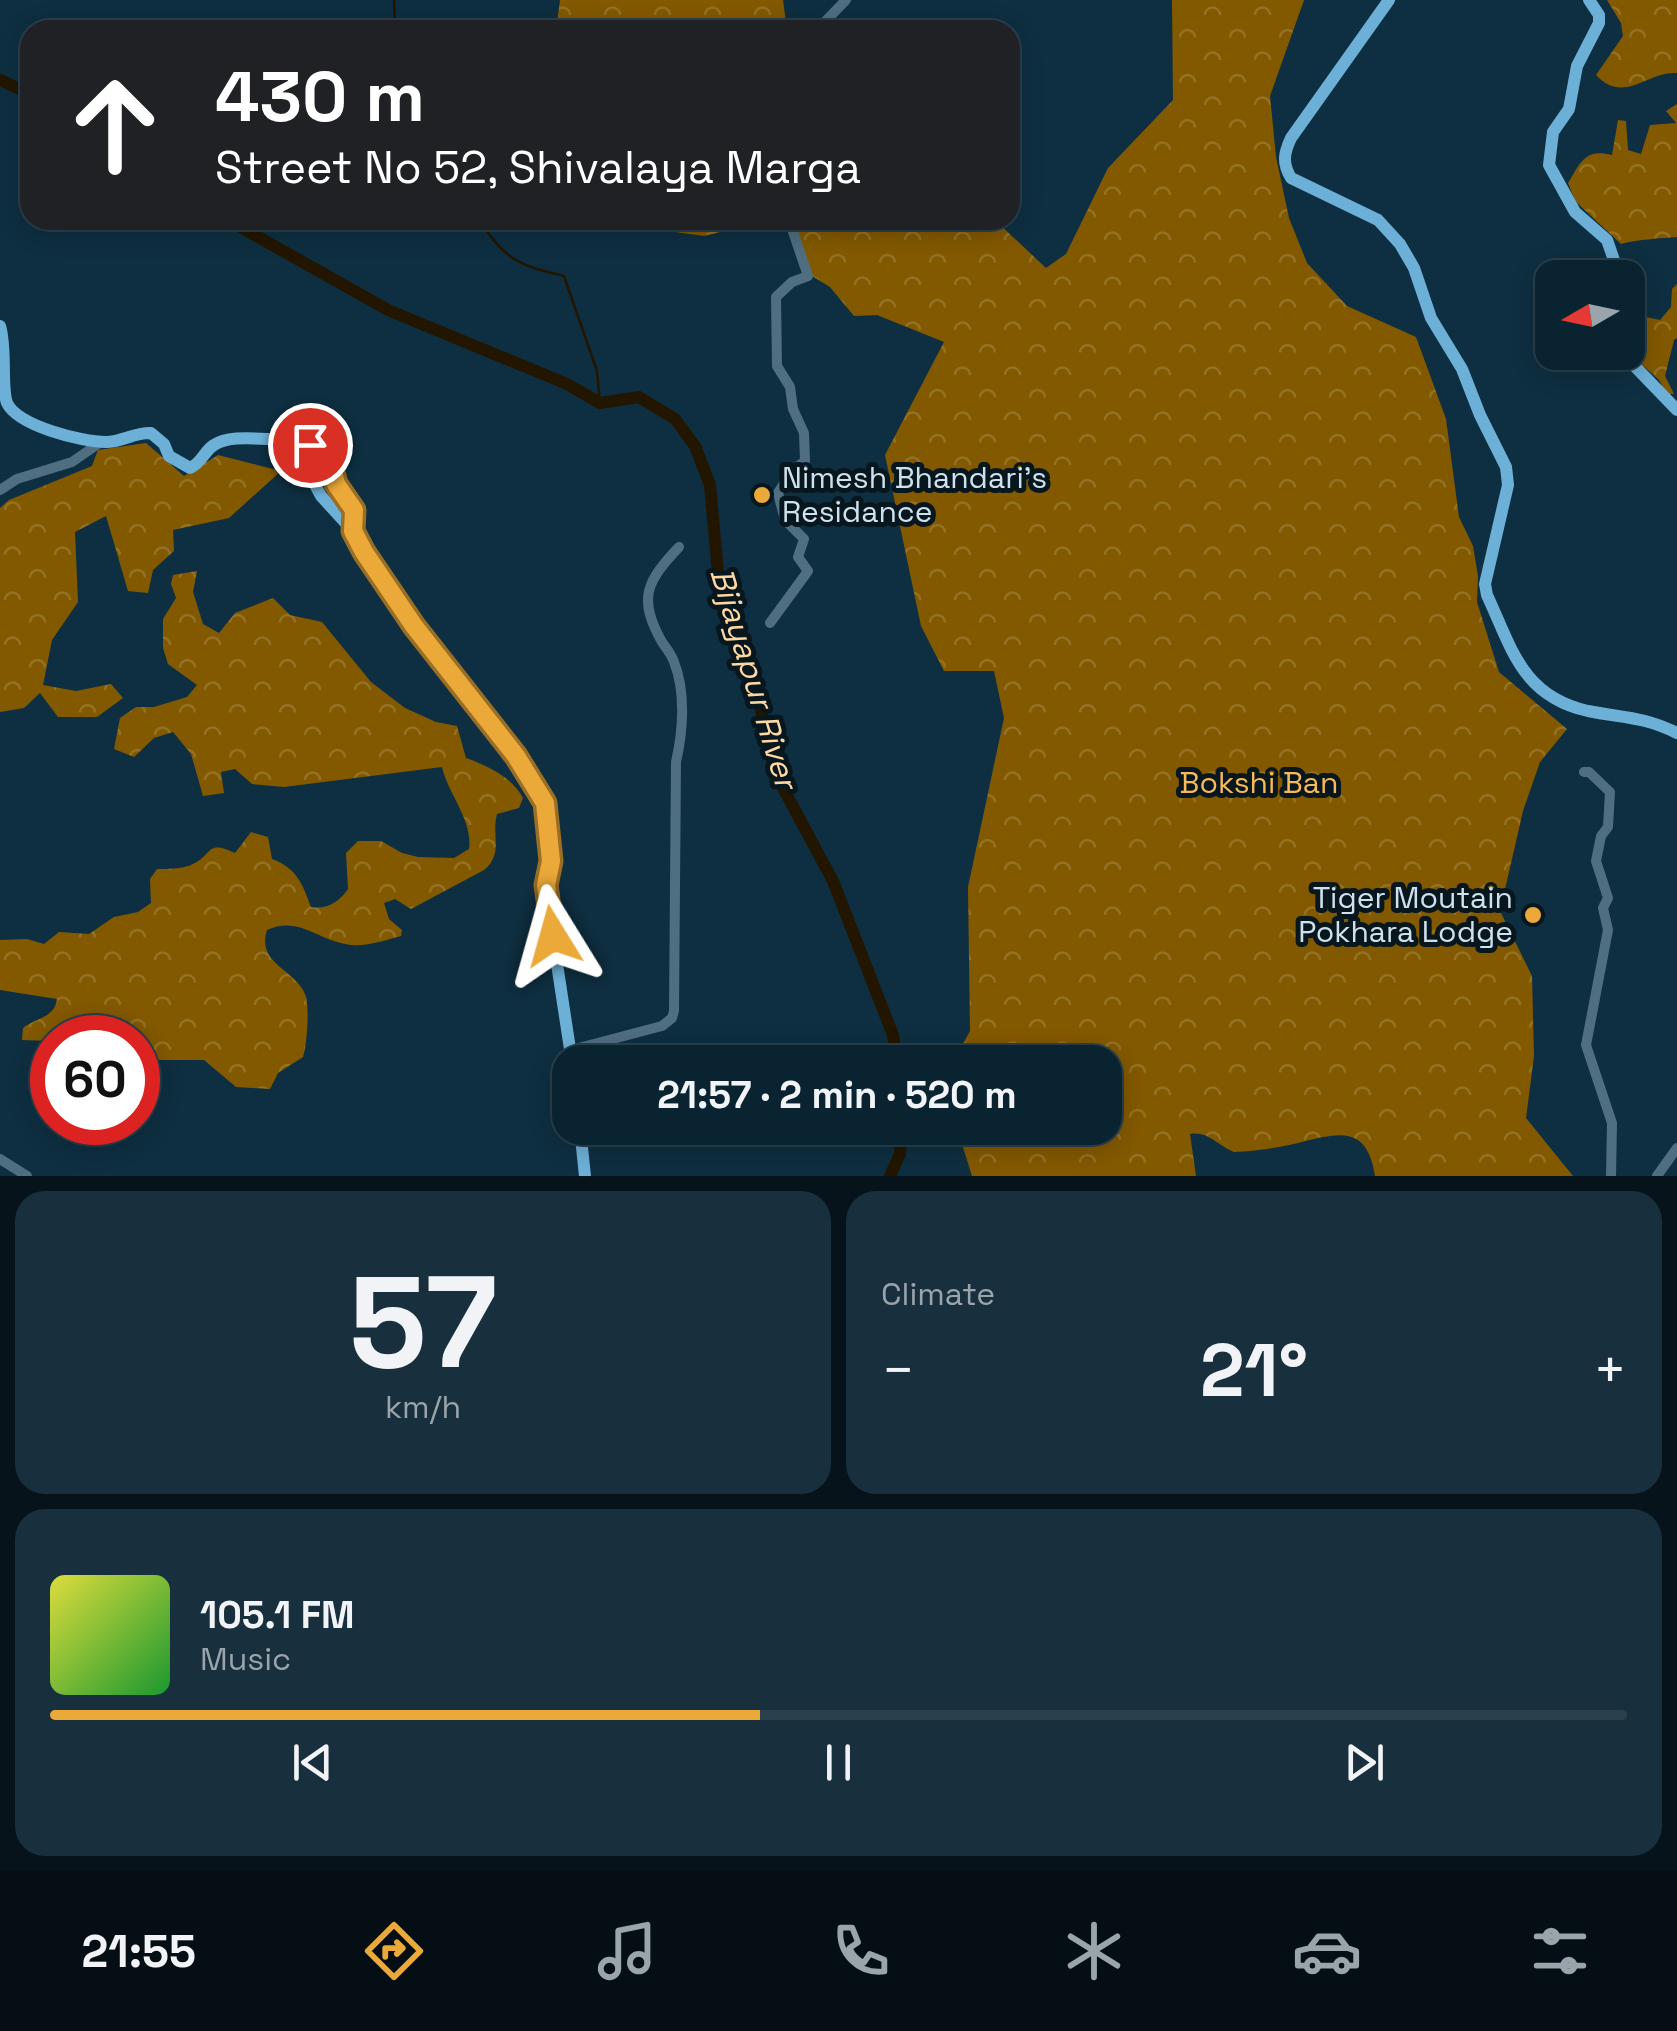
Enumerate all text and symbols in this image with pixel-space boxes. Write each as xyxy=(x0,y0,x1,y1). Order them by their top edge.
text: 430 m xyxy=(215,52,425,141)
icon: ahead xyxy=(50,60,180,190)
text: Street No 52, Shivalaya Marga xyxy=(215,139,861,196)
north arrow xyxy=(1535,260,1645,370)
map controls xyxy=(1535,260,1645,370)
pin xyxy=(268,403,353,488)
icon: arrive xyxy=(283,418,338,473)
place label: Nimesh Bhandari's Residance xyxy=(782,458,1047,531)
marker: Nimesh Bhandari's Residance xyxy=(751,484,773,506)
water label: Bijayapur River xyxy=(701,563,807,796)
park label: Bokshi Ban xyxy=(1180,763,1338,802)
place label: Tiger Moutain Pokhara Lodge xyxy=(1298,878,1513,951)
position arrow xyxy=(501,884,605,988)
marker: Tiger Moutain Pokhara Lodge xyxy=(1522,904,1544,926)
speed limit sign: 60 xyxy=(30,1015,160,1145)
text: 21:57 · 2 min · 520 m xyxy=(657,1071,1017,1119)
text: 57 xyxy=(349,1239,497,1405)
text: Climate xyxy=(881,1274,995,1314)
text: 21° xyxy=(1200,1322,1308,1418)
text: − xyxy=(881,1335,915,1405)
text: + xyxy=(1593,1335,1627,1405)
text: km/h xyxy=(385,1387,461,1427)
text: 105.1 FM xyxy=(200,1591,355,1639)
text: Music xyxy=(200,1639,291,1679)
icon: previous xyxy=(285,1735,340,1790)
icon: pause xyxy=(811,1735,866,1790)
icon: next xyxy=(1337,1735,1392,1790)
icon: directions xyxy=(359,1916,429,1986)
icon: music xyxy=(592,1916,662,1986)
icon: phone xyxy=(826,1916,896,1986)
icon: climate xyxy=(1059,1916,1129,1986)
icon: car xyxy=(1292,1916,1362,1986)
icon: filters xyxy=(1525,1916,1595,1986)
text: 21:55 xyxy=(82,1923,196,1980)

